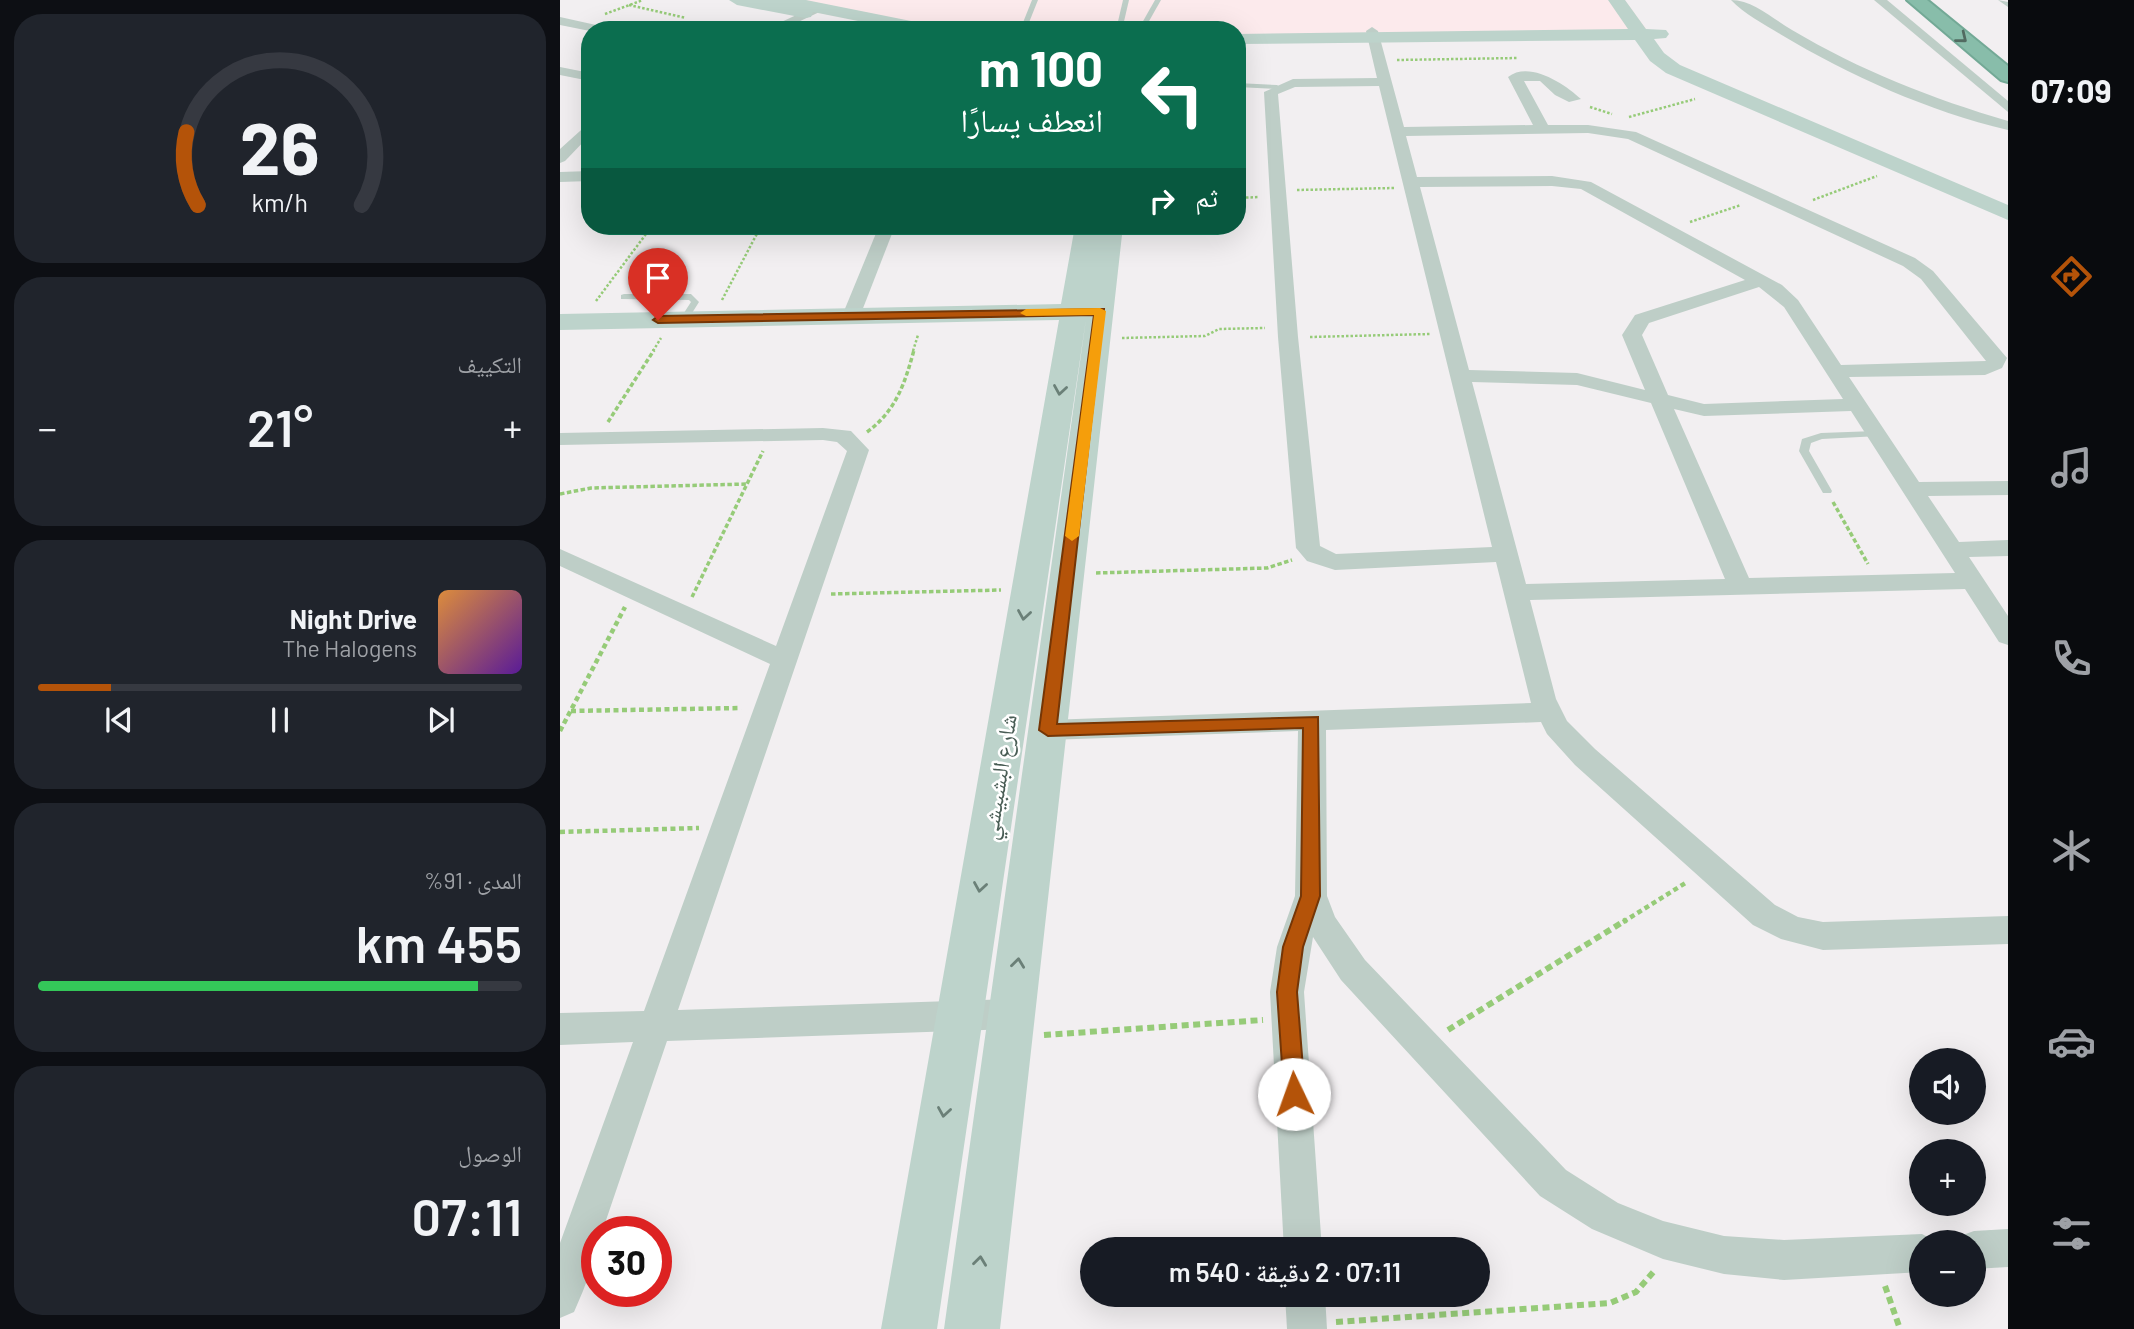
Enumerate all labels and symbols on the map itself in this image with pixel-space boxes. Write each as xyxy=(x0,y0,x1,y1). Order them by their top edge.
one-way arrow xyxy=(1954,30,1967,42)
pin xyxy=(628,248,688,320)
one-way arrow xyxy=(1053,384,1068,396)
one-way arrow xyxy=(1017,609,1032,620)
street label: شارع البشبيشي xyxy=(974,712,1028,843)
one-way arrow xyxy=(973,882,988,893)
one-way arrow xyxy=(1011,957,1026,969)
position arrow xyxy=(1257,1057,1331,1131)
one-way arrow xyxy=(937,1106,952,1118)
speed limit sign: 30 xyxy=(581,1216,672,1307)
one-way arrow xyxy=(973,1255,988,1267)

